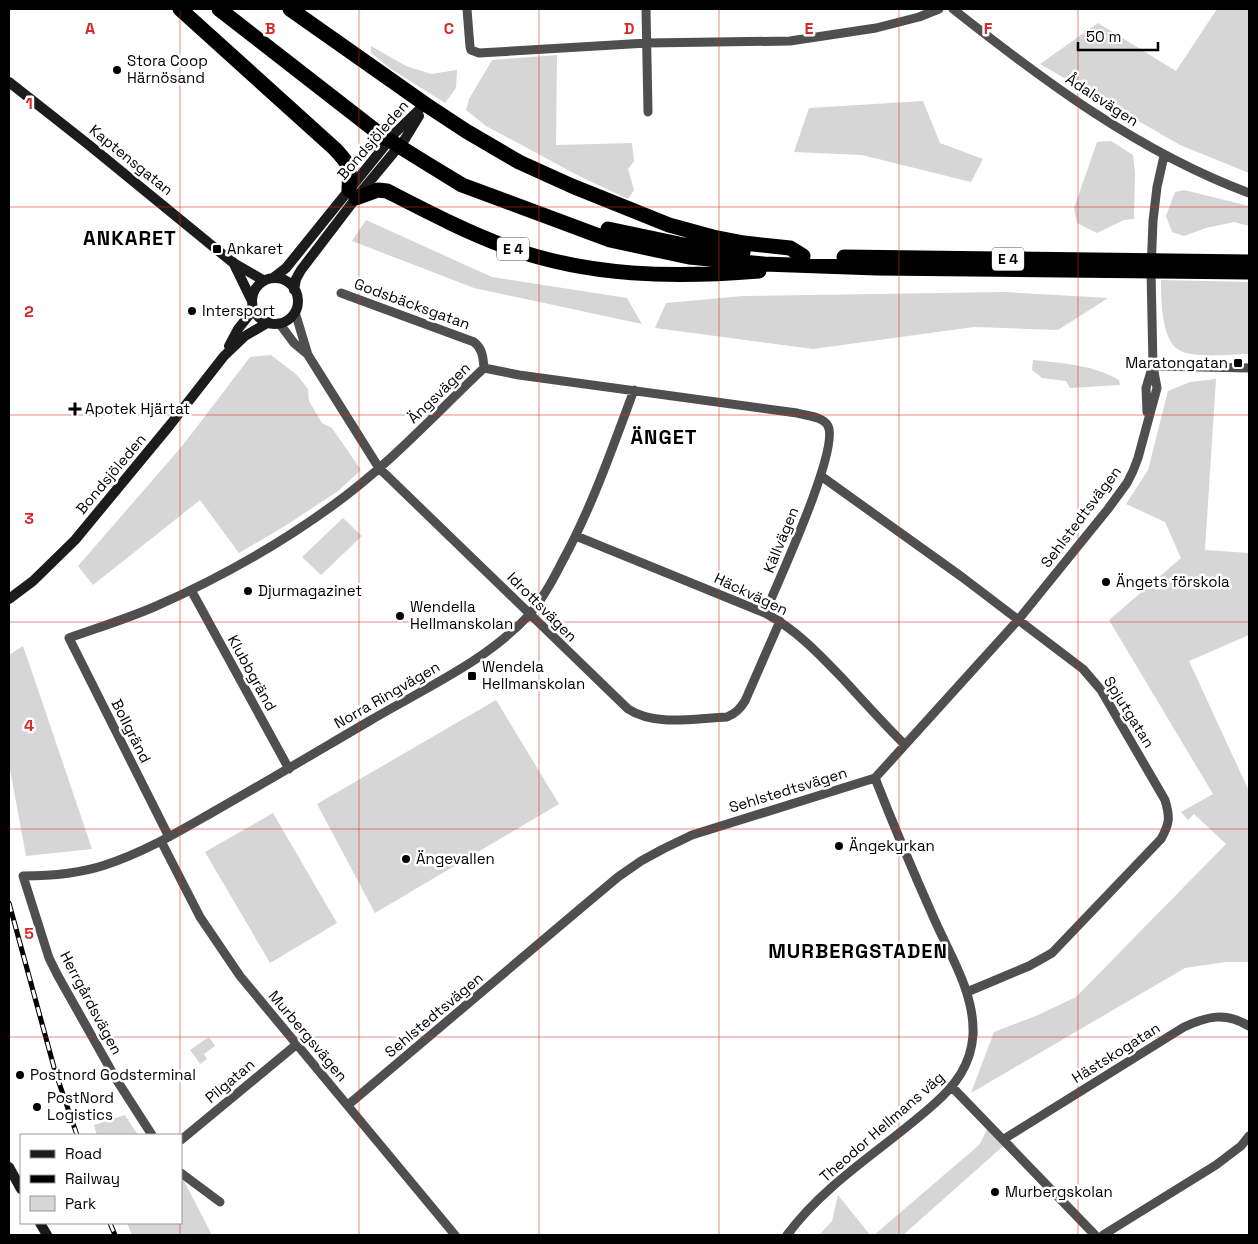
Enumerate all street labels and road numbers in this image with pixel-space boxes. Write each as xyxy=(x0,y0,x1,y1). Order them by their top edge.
street label: Ådalsvägen xyxy=(1062,69,1142,130)
street label: Bondsjöleden xyxy=(333,96,412,183)
street label: Kaptensgatan xyxy=(86,120,177,199)
road number: E 4 xyxy=(497,238,529,260)
road number: E 4 xyxy=(992,248,1024,270)
street label: Godsbäcksgatan xyxy=(352,274,473,333)
street label: Ängsvägen xyxy=(403,358,474,427)
street label: Bondsjöleden xyxy=(71,430,150,518)
street label: Sehlstedtsvägen xyxy=(1036,462,1125,571)
street label: Källvägen xyxy=(759,504,802,575)
street label: Idrottsvägen xyxy=(503,568,581,646)
street label: Häckvägen xyxy=(711,568,791,619)
street label: Klubbgränd xyxy=(224,631,281,714)
street label: Norra Ringvägen xyxy=(331,657,443,732)
street label: Spjutgatan xyxy=(1100,672,1159,751)
street label: Bollgränd xyxy=(107,696,156,766)
street label: Sehlstedtsvägen xyxy=(727,763,849,816)
street label: Herrgårdsvägen xyxy=(56,948,127,1058)
street label: Sehlstedtsvägen xyxy=(381,968,487,1061)
street label: Murbergsvägen xyxy=(265,986,352,1085)
street label: Hästskogatan xyxy=(1068,1018,1163,1087)
street label: Pilgatan xyxy=(201,1054,258,1107)
street label: Theodor Hellmans väg xyxy=(815,1067,948,1186)

